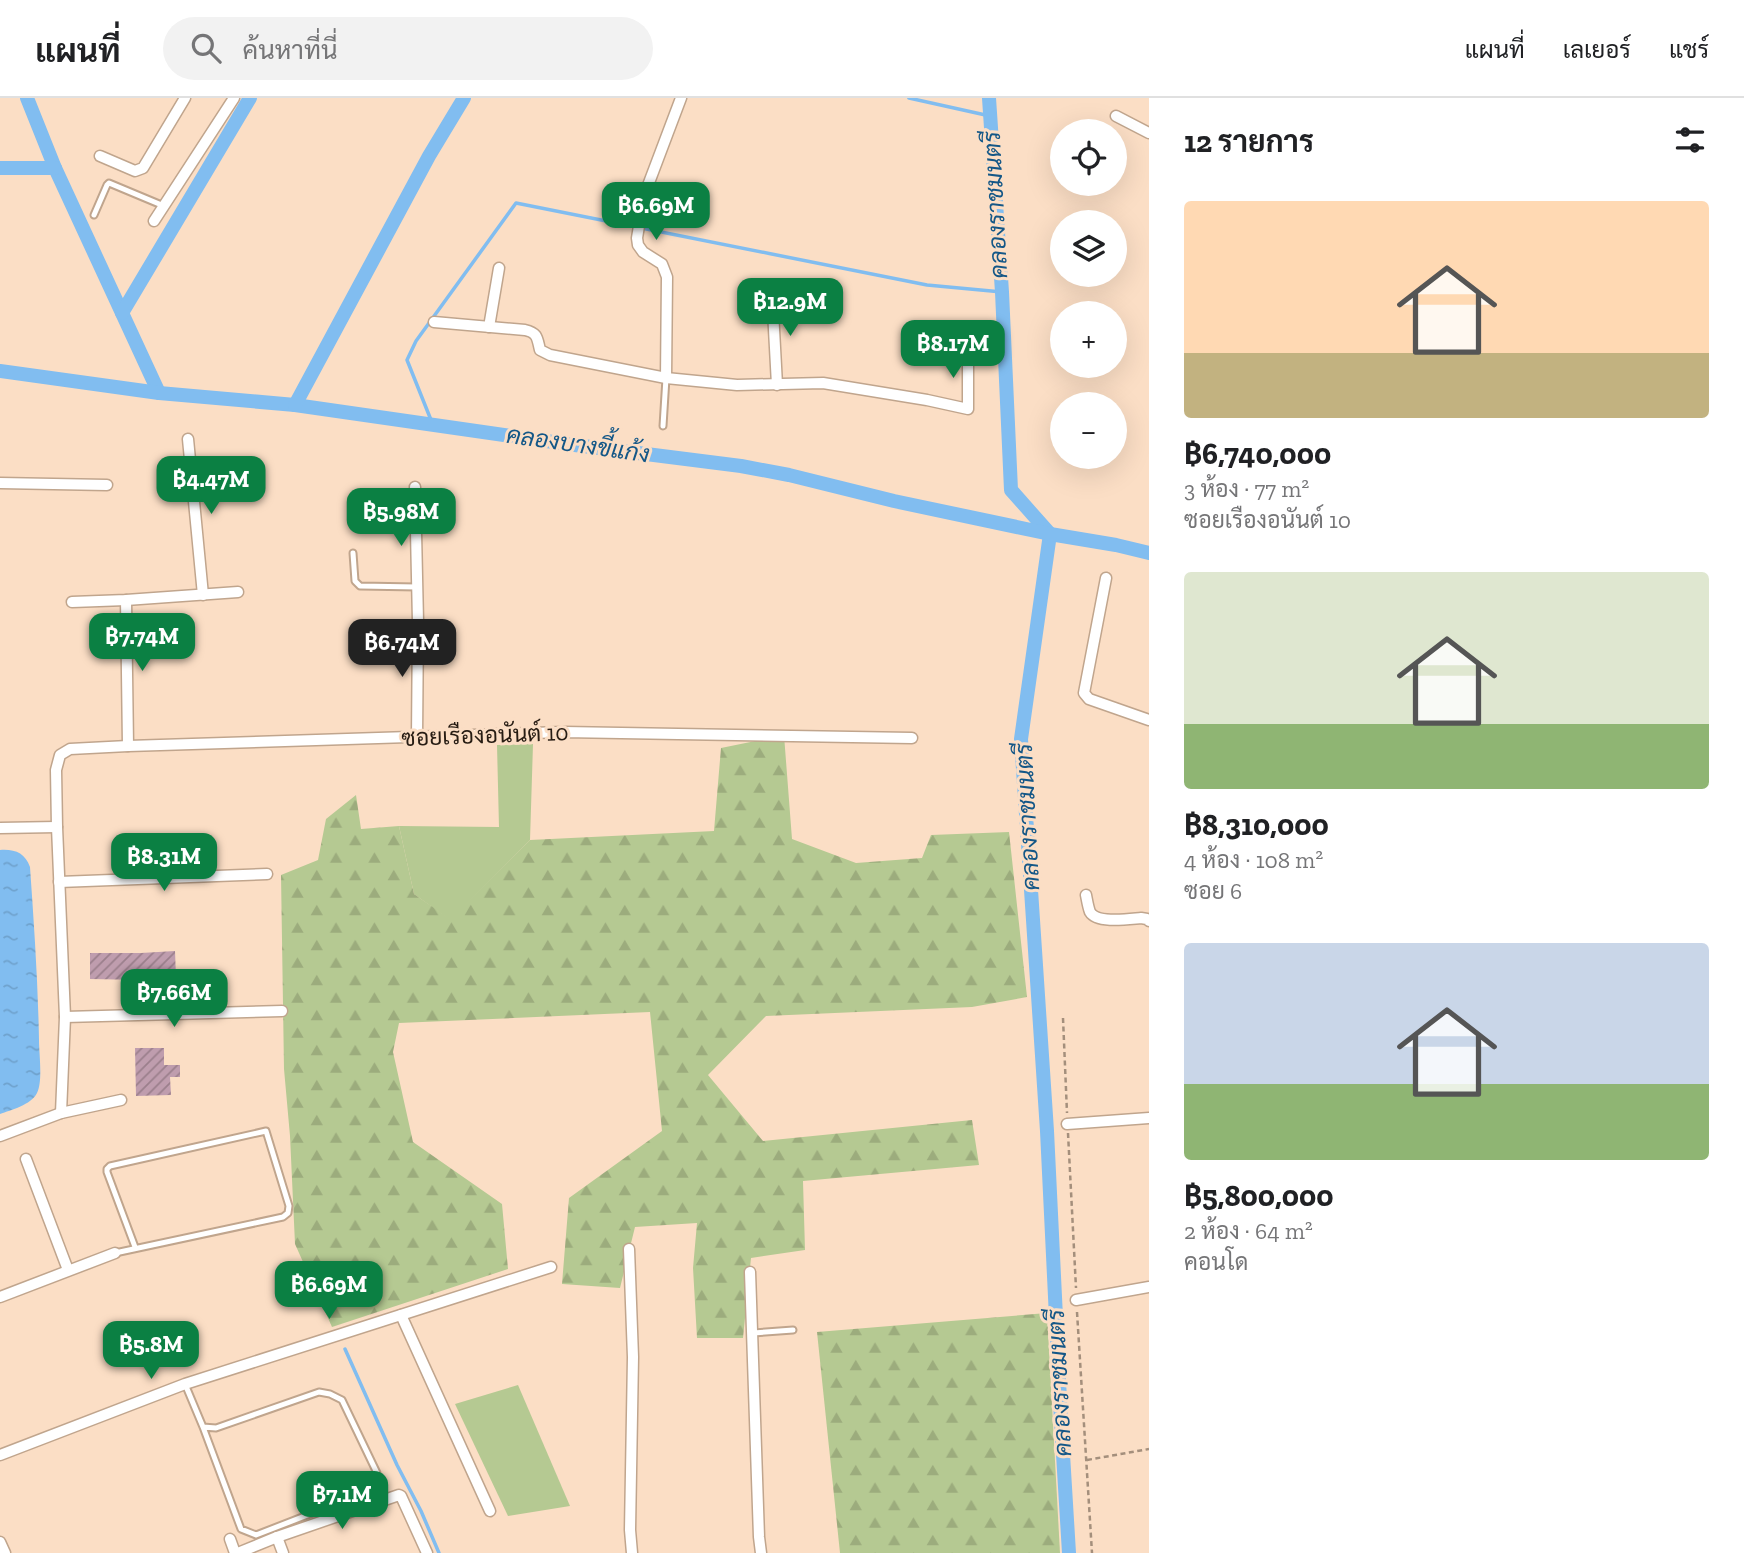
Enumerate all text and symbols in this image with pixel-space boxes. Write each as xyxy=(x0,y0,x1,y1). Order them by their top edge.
search box xyxy=(163,17,653,80)
icon: search xyxy=(187,29,225,67)
text: แผนที่ xyxy=(35,31,121,70)
text: ค้นหาที่นี่ xyxy=(243,34,338,66)
text: แผนที่ xyxy=(1465,35,1525,64)
text: เลเยอร์ xyxy=(1563,35,1631,64)
text: แชร์ xyxy=(1669,35,1709,64)
map controls xyxy=(1050,119,1127,469)
button: locate xyxy=(1050,119,1127,196)
icon: filters xyxy=(1671,121,1709,159)
text: 12 รายการ xyxy=(1184,124,1314,160)
water label: คลองราชมนตรี xyxy=(977,129,1013,279)
pin: ฿6.69M xyxy=(599,183,713,242)
text: ฿6.69M xyxy=(618,191,694,219)
button: layers xyxy=(1050,210,1127,287)
icon: home xyxy=(1384,247,1510,373)
pin: ฿12.9M xyxy=(733,278,847,338)
text: ฿12.9M xyxy=(753,287,827,315)
button: + xyxy=(1050,301,1127,378)
pin: ฿8.17M xyxy=(896,320,1010,380)
text: ฿8.17M xyxy=(917,329,989,357)
button: − xyxy=(1050,392,1127,469)
water label: คลองบางขี้แก้ง xyxy=(505,413,653,468)
text: ฿6,740,000 xyxy=(1184,436,1331,472)
pin: ฿4.47M xyxy=(154,456,268,516)
text: ฿4.47M xyxy=(173,465,249,493)
text: 3 ห้อง · 77 m² xyxy=(1184,475,1309,503)
pin: ฿5.98M xyxy=(344,489,458,548)
text: ฿5.98M xyxy=(363,497,439,525)
text: ซอยเรืองอนันต์ 10 xyxy=(1184,506,1351,534)
pin: ฿7.74M xyxy=(85,614,199,673)
icon: home xyxy=(1384,618,1510,744)
pin: ฿6.74M xyxy=(345,620,459,679)
text: ฿7.74M xyxy=(105,622,179,650)
text: ฿6.74M xyxy=(364,628,440,656)
street label: ซอยเรืองอนันต์ 10 xyxy=(401,716,569,752)
water label: คลองราชมนตรี xyxy=(1009,741,1045,891)
text: ฿8,310,000 xyxy=(1184,807,1329,843)
pin: ฿8.31M xyxy=(107,834,221,893)
text: ฿8.31M xyxy=(127,842,201,870)
text: 4 ห้อง · 108 m² xyxy=(1184,846,1323,874)
text: ซอย 6 xyxy=(1184,877,1242,905)
pin: ฿7.66M xyxy=(117,970,231,1029)
text: ฿7.66M xyxy=(137,978,211,1006)
icon: home xyxy=(1384,989,1510,1115)
text: ฿5,800,000 xyxy=(1184,1178,1334,1214)
text: 2 ห้อง · 64 m² xyxy=(1184,1217,1313,1245)
text: คอนโด xyxy=(1184,1248,1248,1276)
pin: ฿6.69M xyxy=(272,1262,386,1321)
text: ฿6.69M xyxy=(291,1270,367,1298)
water label: คลองราชมนตรี xyxy=(1041,1307,1077,1457)
pin: ฿5.8M xyxy=(102,1322,200,1381)
text: ฿5.8M xyxy=(119,1330,183,1358)
pin: ฿7.1M xyxy=(293,1472,391,1531)
text: ฿7.1M xyxy=(312,1480,372,1508)

